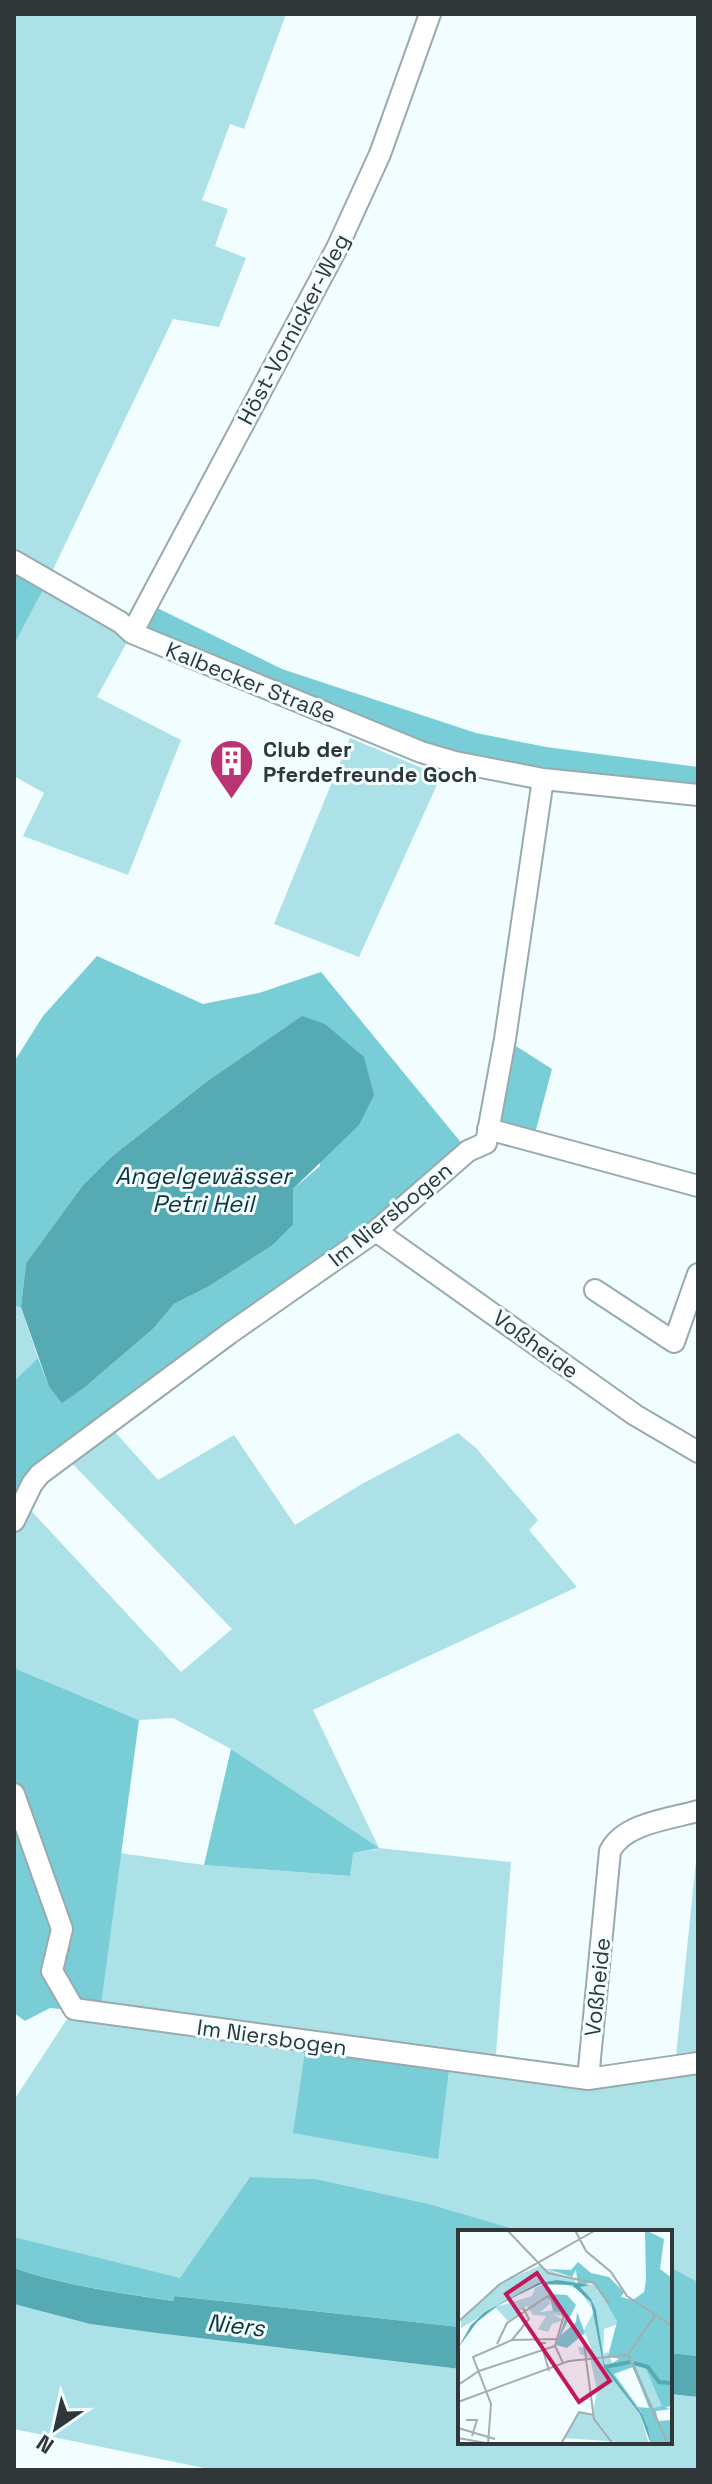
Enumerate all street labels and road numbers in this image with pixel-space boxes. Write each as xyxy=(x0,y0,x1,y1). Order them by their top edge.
street label: Höst-Vornicker-Weg xyxy=(231,229,355,429)
street label: Kalbecker Straße xyxy=(162,635,340,729)
street label: Im Niersbogen xyxy=(322,1156,458,1272)
street label: Voßheide xyxy=(488,1303,584,1385)
street label: Voßheide xyxy=(578,1936,616,2038)
street label: Im Niersbogen xyxy=(195,2013,349,2061)

